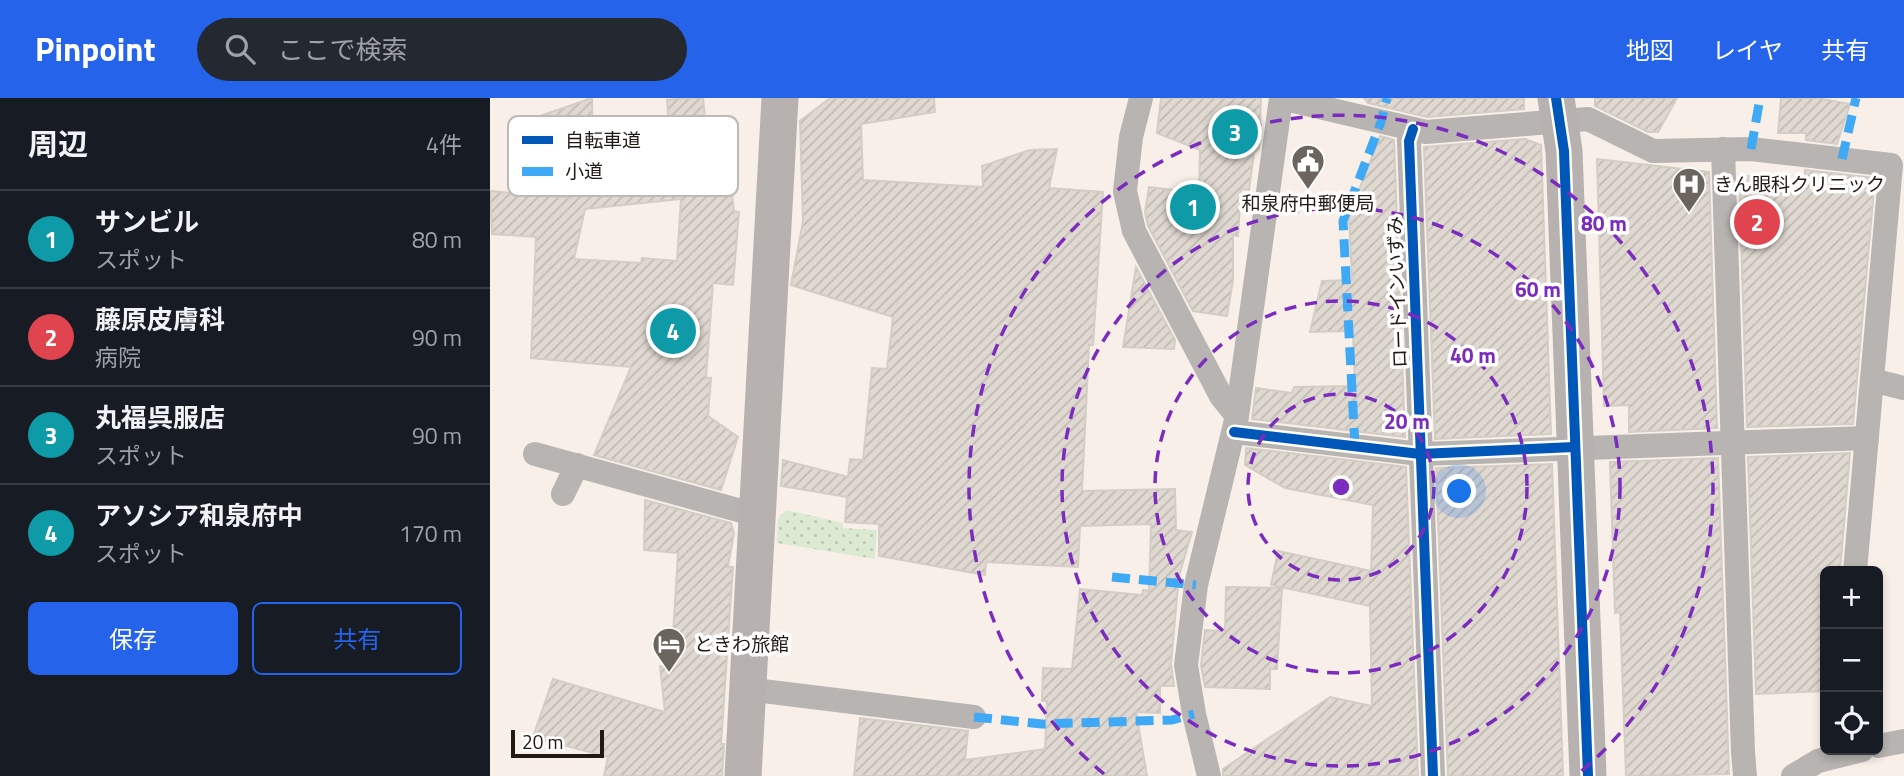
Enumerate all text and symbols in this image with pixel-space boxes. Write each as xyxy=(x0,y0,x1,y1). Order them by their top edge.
search box xyxy=(197,18,687,81)
text: Pinpoint xyxy=(35,24,155,74)
icon: search xyxy=(221,30,259,68)
text: ここで検索 xyxy=(277,30,408,69)
text: 地図 xyxy=(1626,32,1674,68)
text: レイヤ xyxy=(1712,32,1783,68)
text: 共有 xyxy=(1821,32,1869,68)
pin: 3 xyxy=(1212,106,1258,158)
legend xyxy=(508,116,738,196)
text: 周辺 xyxy=(28,121,88,167)
text: 自転車道 xyxy=(565,125,641,154)
text: 4件 xyxy=(426,127,462,162)
public building icon: 和泉府中郵便局 xyxy=(1289,142,1327,191)
text: 小道 xyxy=(565,156,603,185)
hospital icon: きん眼科クリニック xyxy=(1670,165,1708,214)
place label: きん眼科クリニック xyxy=(1714,169,1885,198)
pin: 1 xyxy=(1170,181,1216,233)
place label: 和泉府中郵便局 xyxy=(1241,188,1375,217)
pin: 2 xyxy=(1734,196,1780,248)
text: サンビル xyxy=(95,202,199,241)
text: 80 m xyxy=(1581,207,1627,239)
street label: ロードインいずみ xyxy=(1379,216,1414,368)
text: 1 xyxy=(45,222,57,257)
text: 80 m xyxy=(412,222,462,257)
text: スポット xyxy=(95,242,187,277)
text: 60 m xyxy=(1515,273,1561,305)
text: 藤原皮膚科 xyxy=(95,300,225,339)
pin: 4 xyxy=(650,305,696,357)
text: 2 xyxy=(45,320,57,355)
text: 90 m xyxy=(412,320,462,355)
text: 40 m xyxy=(1450,339,1496,371)
text: 病院 xyxy=(95,340,141,375)
text: 丸福呉服店 xyxy=(95,398,225,437)
text: 20 m xyxy=(1384,405,1430,437)
text: 3 xyxy=(45,418,57,453)
text: 90 m xyxy=(412,418,462,453)
text: スポット xyxy=(95,438,187,473)
your location xyxy=(1442,474,1476,508)
centre of rings xyxy=(1329,475,1353,499)
text: アソシア和泉府中 xyxy=(95,496,303,535)
text: 4 xyxy=(45,516,57,551)
text: 170 m xyxy=(399,516,462,551)
text: スポット xyxy=(95,536,187,571)
map controls xyxy=(1820,566,1883,755)
button: + xyxy=(1820,566,1883,629)
button: 保存 xyxy=(28,602,238,675)
button: 共有 xyxy=(252,602,462,675)
hotel icon: ときわ旅館 xyxy=(650,625,688,674)
place label: ときわ旅館 xyxy=(694,629,789,658)
button: − xyxy=(1820,629,1883,692)
button: locate xyxy=(1820,692,1883,755)
scale bar xyxy=(511,727,604,759)
text: 20 m xyxy=(522,727,563,756)

